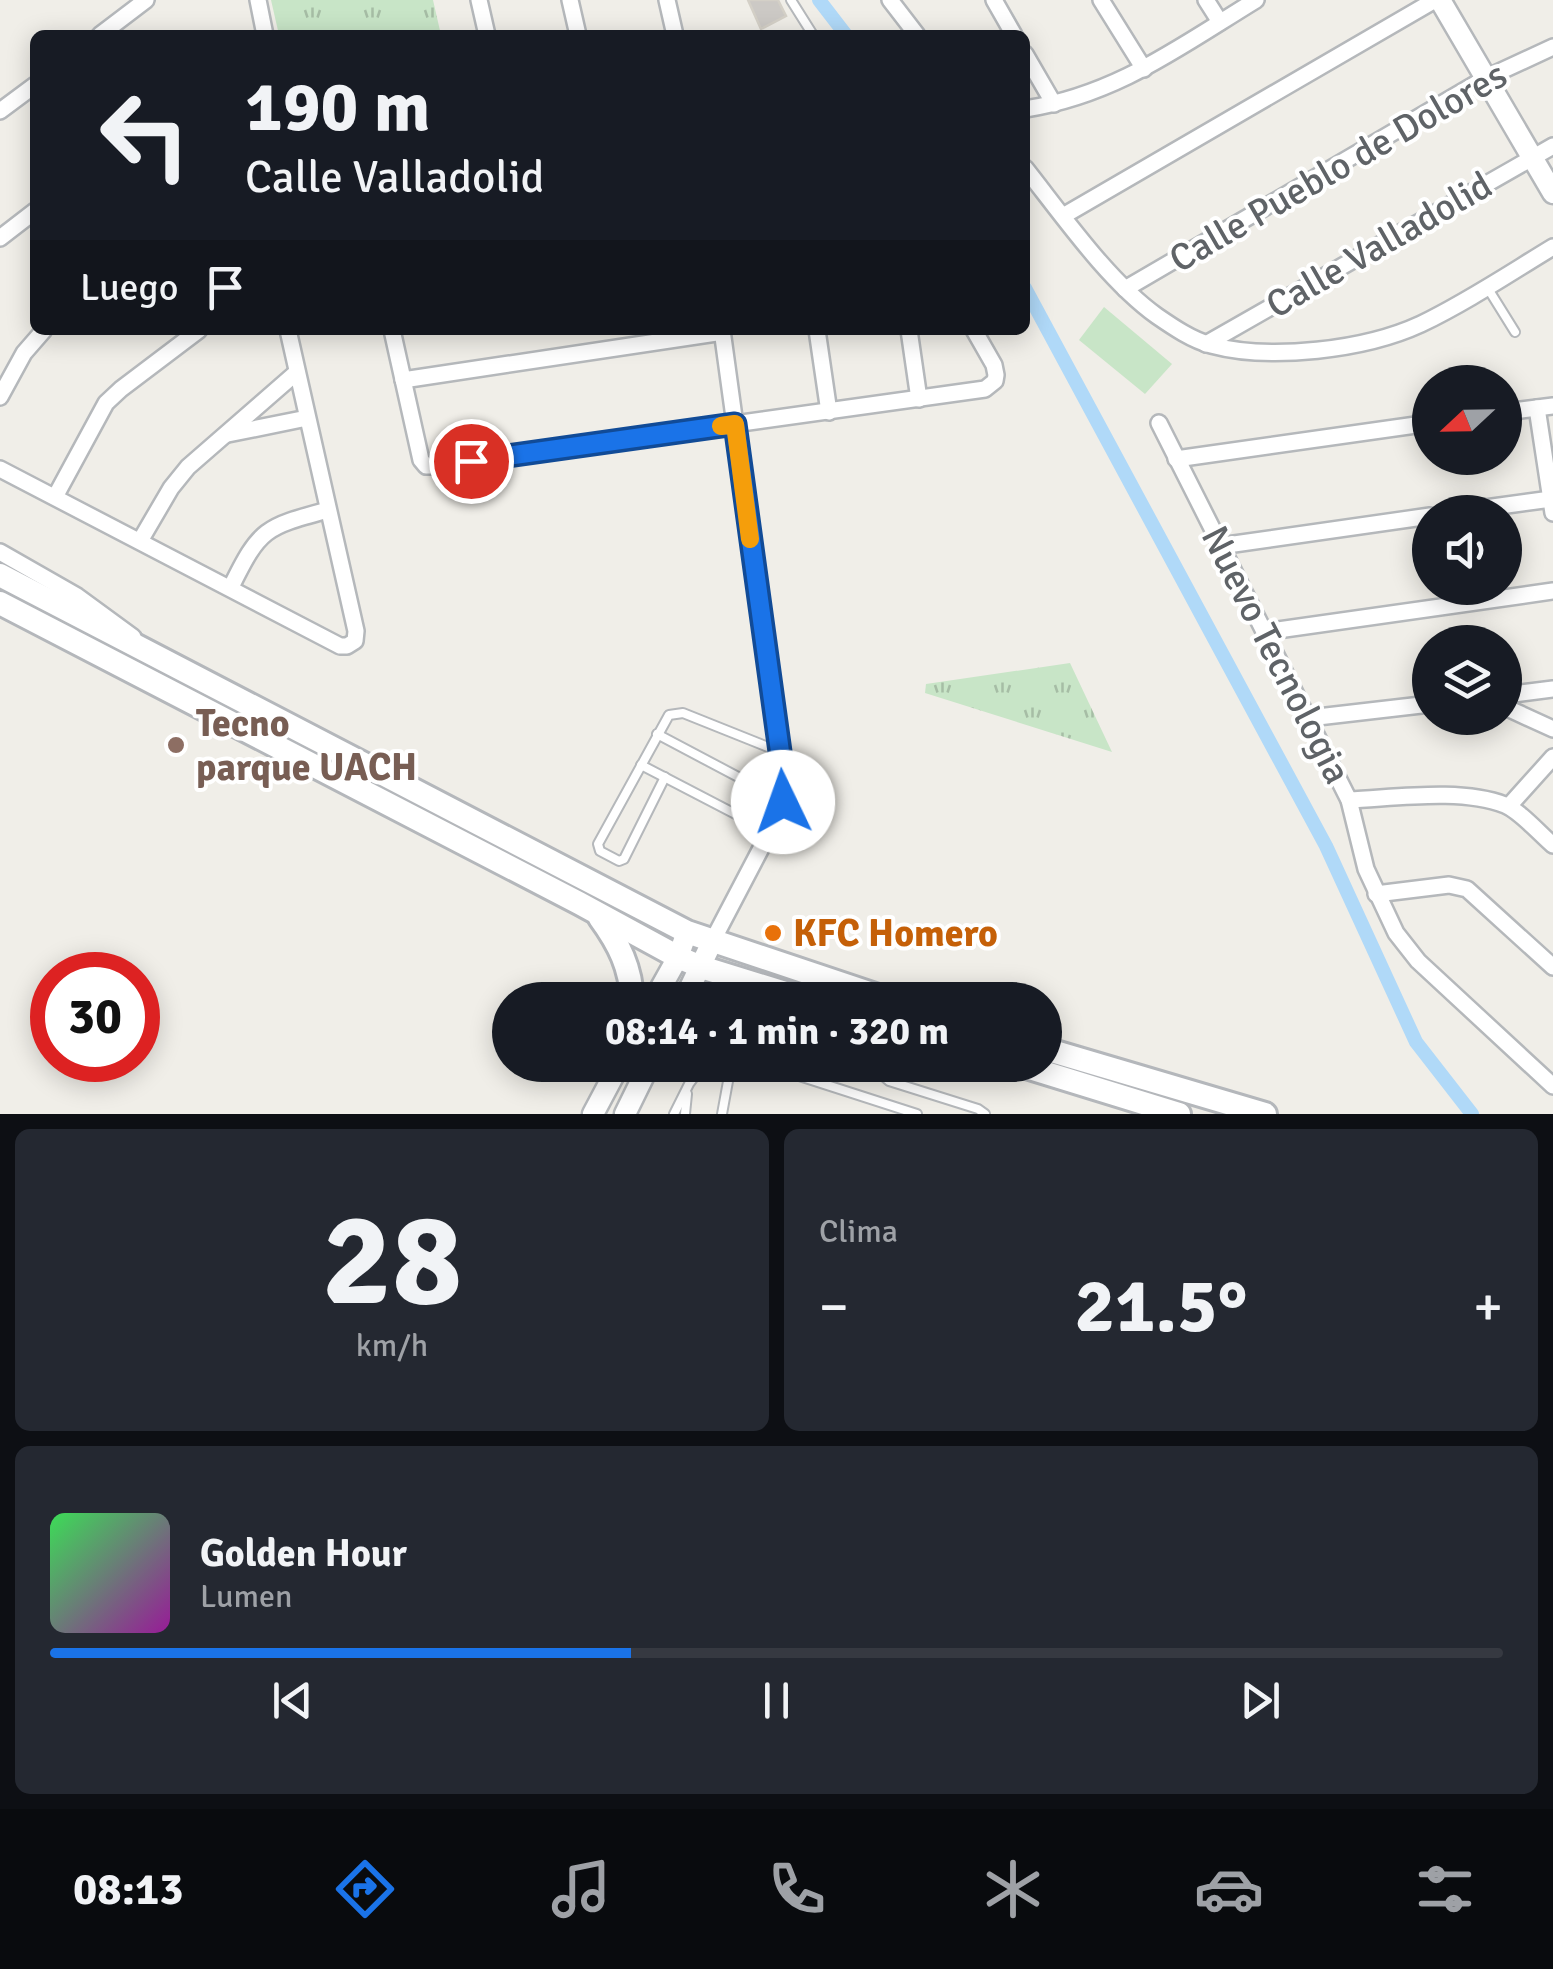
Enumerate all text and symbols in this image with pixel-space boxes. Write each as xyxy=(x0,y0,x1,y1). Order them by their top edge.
street label: Calle Pueblo de Dolores xyxy=(1161,51,1515,283)
text: 190 m xyxy=(245,64,430,150)
icon: left xyxy=(80,70,210,200)
text: Calle Valladolid xyxy=(245,150,544,205)
street label: Calle Valladolid xyxy=(1258,161,1500,329)
icon: arrive xyxy=(198,260,253,315)
text: Luego xyxy=(80,264,178,311)
north arrow xyxy=(1412,365,1522,475)
map controls xyxy=(1412,365,1522,735)
pin xyxy=(429,419,514,504)
icon: arrive xyxy=(444,434,499,489)
button: sound xyxy=(1412,495,1522,605)
street label: Nuevo Tecnologia xyxy=(1191,518,1361,792)
button: layers xyxy=(1412,625,1522,735)
place label: Tecno parque UACH xyxy=(196,700,417,791)
marker: Tecno parque UACH xyxy=(165,734,187,756)
position arrow xyxy=(731,750,835,854)
place label: KFC Homero xyxy=(793,910,998,957)
marker: KFC Homero xyxy=(762,922,784,944)
speed limit sign: 30 xyxy=(30,952,160,1082)
text: 08:14 · 1 min · 320 m xyxy=(605,1008,949,1055)
text: 28 xyxy=(322,1181,462,1341)
text: Clima xyxy=(819,1212,898,1251)
text: 21.5° xyxy=(1075,1260,1248,1353)
text: − xyxy=(819,1273,849,1341)
text: + xyxy=(1473,1273,1503,1341)
text: km/h xyxy=(356,1326,428,1365)
text: Golden Hour xyxy=(200,1530,407,1577)
text: Lumen xyxy=(200,1577,292,1616)
icon: previous xyxy=(265,1673,320,1728)
icon: pause xyxy=(749,1673,804,1728)
icon: next xyxy=(1233,1673,1288,1728)
icon: directions xyxy=(330,1854,400,1924)
icon: music xyxy=(546,1854,616,1924)
icon: phone xyxy=(762,1854,832,1924)
icon: climate xyxy=(978,1854,1048,1924)
icon: car xyxy=(1194,1854,1264,1924)
icon: filters xyxy=(1410,1854,1480,1924)
text: 08:13 xyxy=(73,1862,183,1917)

